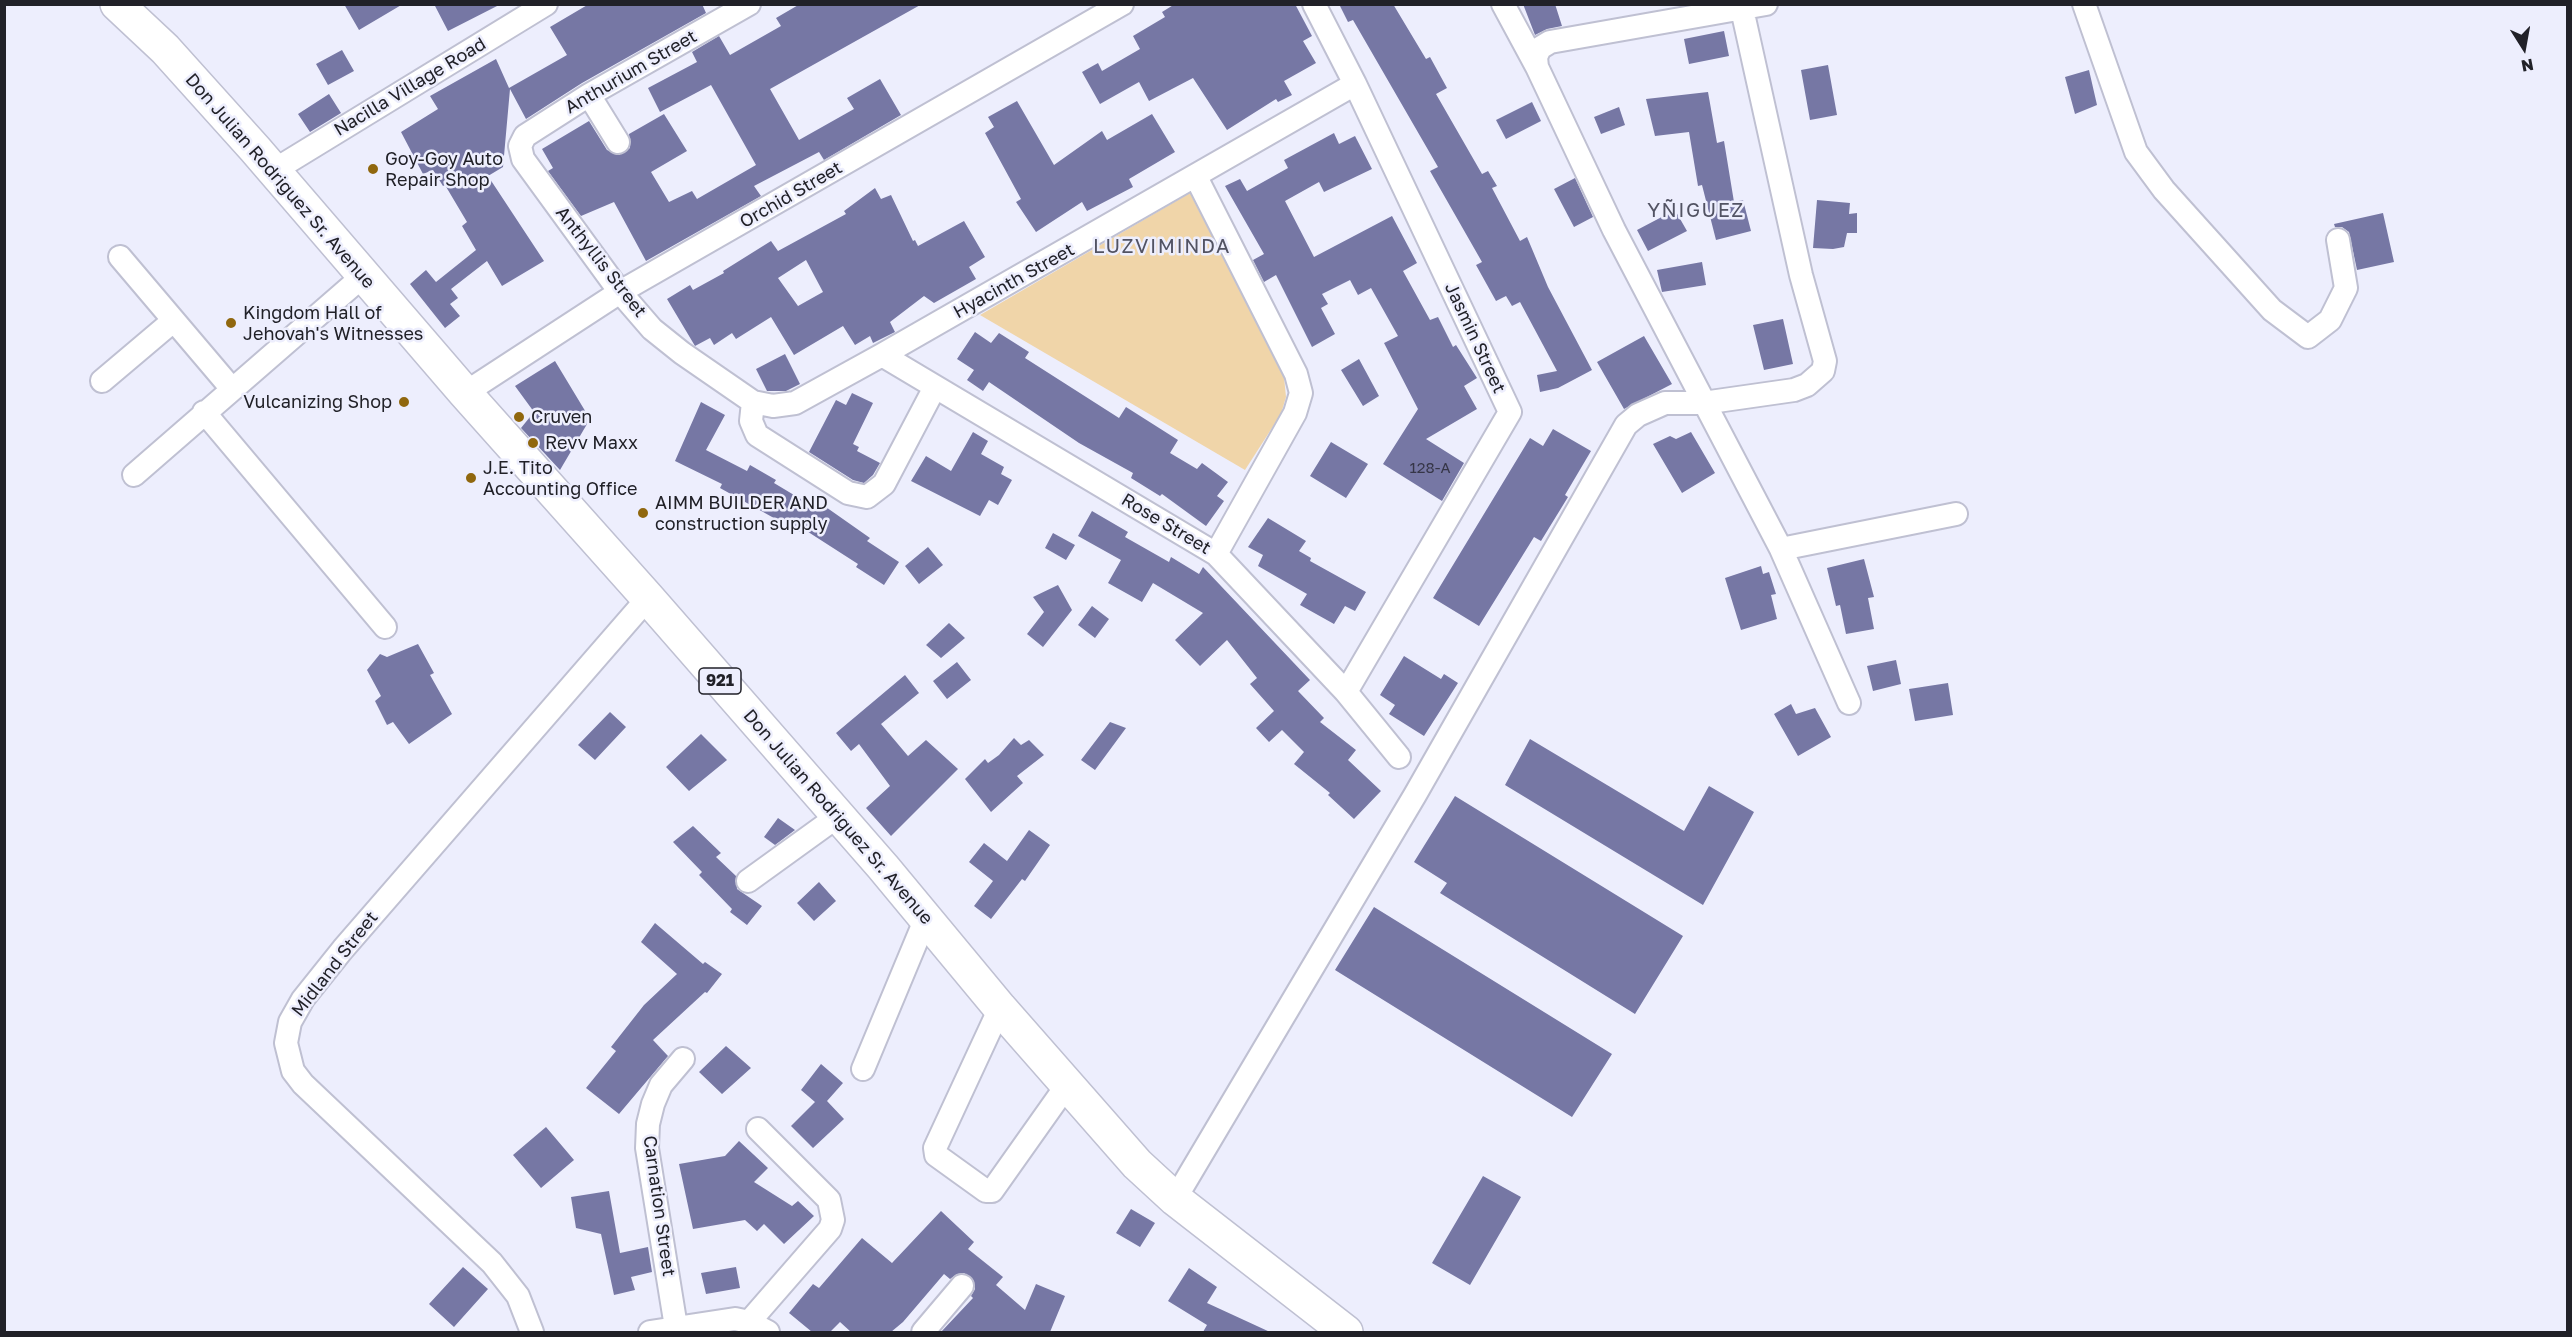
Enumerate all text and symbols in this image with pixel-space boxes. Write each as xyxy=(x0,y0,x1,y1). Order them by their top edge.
north arrow xyxy=(2494,18,2554,78)
street label: Anthurium Street xyxy=(561,26,701,118)
street label: Nacilla Village Road xyxy=(330,33,490,141)
text: N xyxy=(2520,55,2535,77)
street label: Don Julian Rodriguez Sr. Avenue xyxy=(181,69,379,293)
place label: Goy-Goy Auto Repair Shop xyxy=(385,148,503,190)
street label: Orchid Street xyxy=(736,157,846,233)
marker: Goy-Goy Auto Repair Shop xyxy=(366,162,380,176)
district label: YÑIGUEZ xyxy=(1647,199,1745,223)
street label: Anthyllis Street xyxy=(551,202,651,322)
district label: LUZVIMINDA xyxy=(1093,235,1231,259)
street label: Hyacinth Street xyxy=(950,239,1078,323)
street label: Jasmin Street xyxy=(1440,279,1510,397)
place label: Kingdom Hall of Jehovah's Witnesses xyxy=(243,302,423,344)
marker: Kingdom Hall of Jehovah's Witnesses xyxy=(224,316,238,330)
place label: Vulcanizing Shop xyxy=(243,391,392,413)
marker: Vulcanizing Shop xyxy=(397,395,411,409)
place label: Cruven xyxy=(531,406,592,428)
marker: Cruven xyxy=(512,410,526,424)
place label: Revv Maxx xyxy=(545,432,638,454)
marker: Revv Maxx xyxy=(526,436,540,450)
place label: J.E. Tito Accounting Office xyxy=(483,457,637,500)
house number: 128-A xyxy=(1410,459,1450,477)
marker: J.E. Tito Accounting Office xyxy=(464,471,478,485)
street label: Rose Street xyxy=(1117,489,1215,559)
place label: AIMM BUILDER AND construction supply xyxy=(655,492,828,534)
marker: AIMM BUILDER AND construction supply xyxy=(636,506,650,520)
road number: 921 xyxy=(699,668,741,694)
street label: Don Julian Rodriguez Sr. Avenue xyxy=(739,705,937,929)
street label: Midland Street xyxy=(287,907,383,1021)
street label: Carnation Street xyxy=(638,1134,680,1278)

